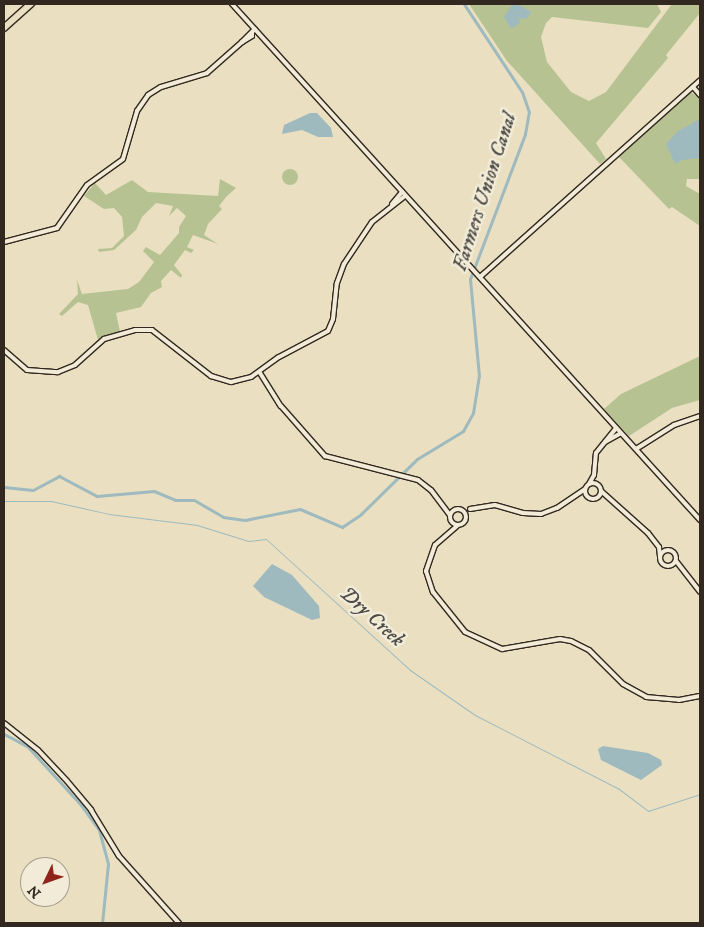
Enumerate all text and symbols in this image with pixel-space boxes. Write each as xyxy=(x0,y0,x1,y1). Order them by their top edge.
water label: Farmers Union Canal xyxy=(448,110,522,274)
water label: Dry Creek xyxy=(335,582,409,652)
north arrow xyxy=(20,857,70,907)
text: N xyxy=(24,881,45,902)

